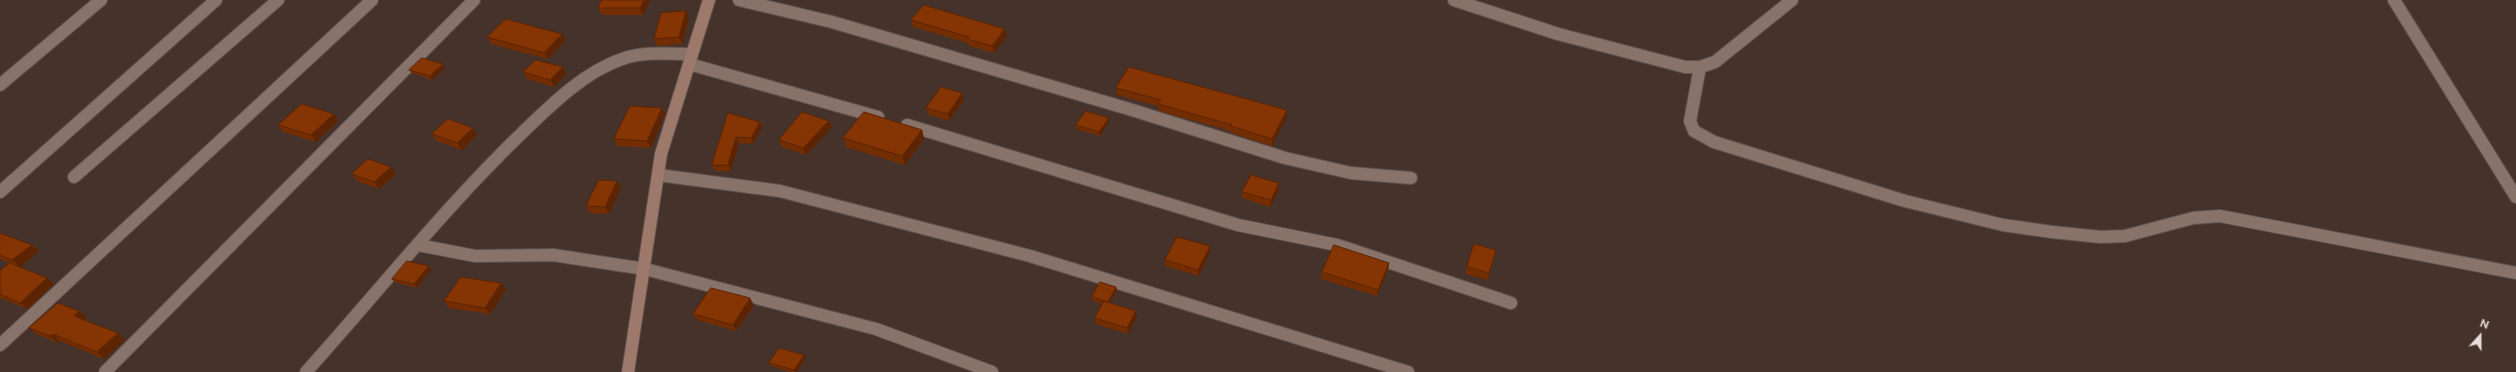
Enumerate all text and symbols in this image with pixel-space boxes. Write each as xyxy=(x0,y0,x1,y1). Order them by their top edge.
north arrow xyxy=(2460,316,2500,356)
text: N xyxy=(2478,317,2491,332)

